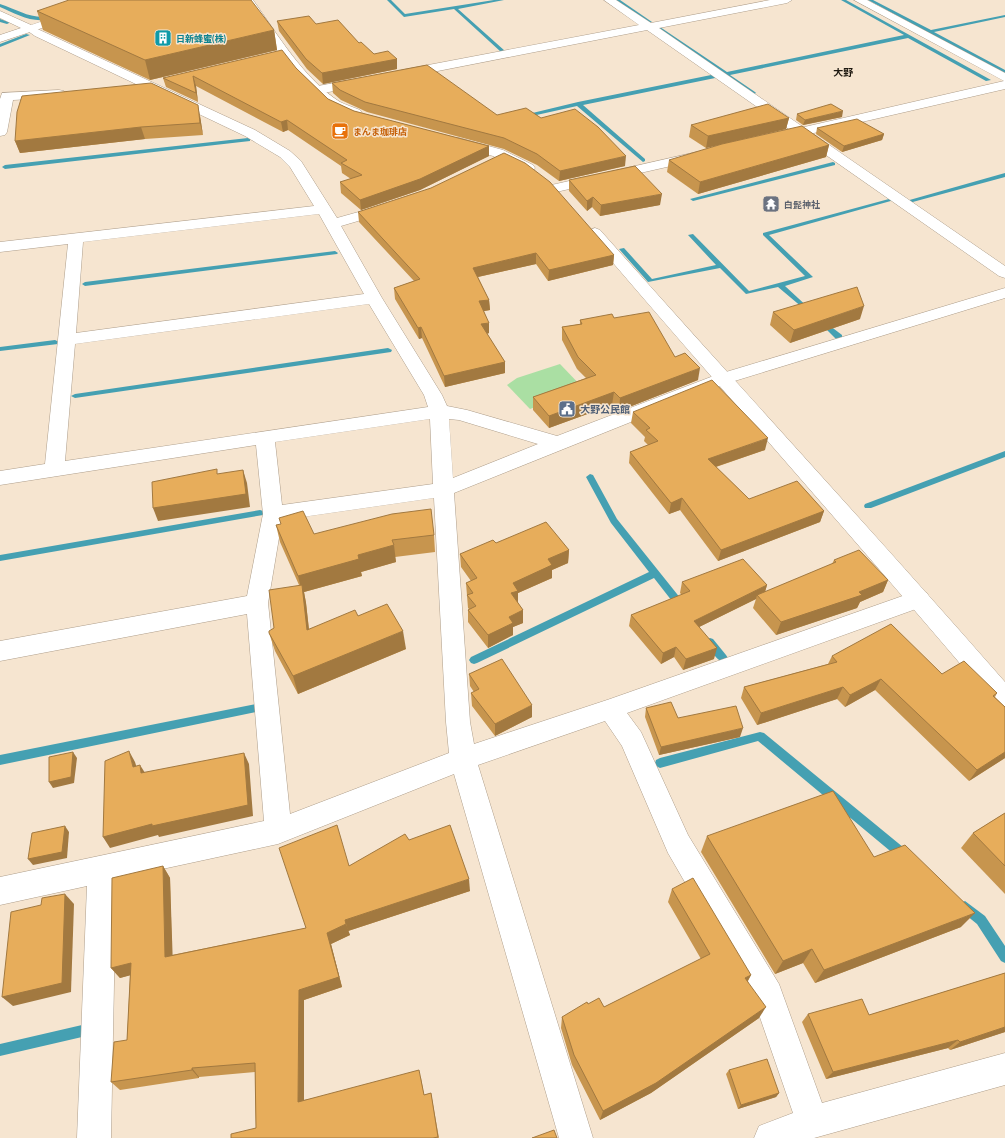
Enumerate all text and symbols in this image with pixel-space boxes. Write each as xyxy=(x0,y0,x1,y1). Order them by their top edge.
building icon: 日新蜂蜜(株) xyxy=(153,28,173,48)
place label: 日新蜂蜜(株) xyxy=(176,33,226,44)
district label: 大野 xyxy=(833,66,854,78)
cafe icon: まんま珈琲店 xyxy=(330,121,350,141)
place label: まんま珈琲店 xyxy=(353,126,407,137)
temple icon: 白髭神社 xyxy=(761,194,781,214)
place label: 白髭神社 xyxy=(784,199,820,210)
public building icon: 大野公民館 xyxy=(557,399,577,419)
place label: 大野公民館 xyxy=(580,403,630,415)

